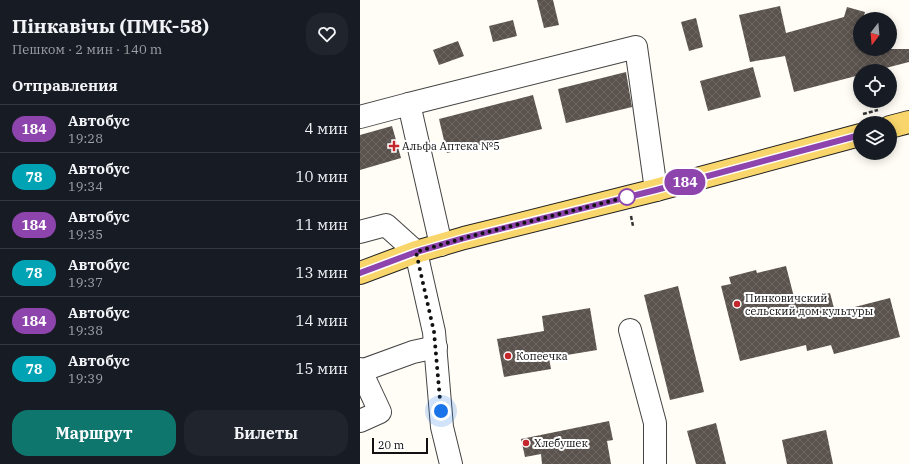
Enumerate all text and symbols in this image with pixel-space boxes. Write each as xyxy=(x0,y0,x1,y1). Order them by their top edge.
north arrow xyxy=(853,12,897,56)
map controls xyxy=(853,12,897,160)
button: heart xyxy=(306,13,348,55)
text: Пінкавічы (ПМК-58) xyxy=(12,14,209,38)
text: Пешком · 2 мин · 140 m xyxy=(12,41,162,58)
button: locate xyxy=(853,64,897,108)
text: Отправления xyxy=(12,76,118,95)
text: Автобус xyxy=(68,111,130,130)
button: layers xyxy=(853,116,897,160)
text: 4 мин xyxy=(304,119,348,138)
text: 184 xyxy=(21,120,47,138)
text: 19:28 xyxy=(68,130,103,147)
place label: Альфа Аптека №5 xyxy=(402,139,500,153)
marker: Альфа Аптека №5 xyxy=(389,141,399,151)
text: Автобус xyxy=(68,159,130,178)
text: 10 мин xyxy=(295,167,348,186)
text: 78 xyxy=(26,168,42,186)
line badge: 184 xyxy=(662,169,708,195)
text: 184 xyxy=(672,173,698,191)
text: 19:34 xyxy=(68,178,103,195)
unlabelled marker xyxy=(618,188,636,206)
text: Автобус xyxy=(68,207,130,226)
text: 11 мин xyxy=(295,215,348,234)
text: 184 xyxy=(21,216,47,234)
text: 19:35 xyxy=(68,226,103,243)
text: Автобус xyxy=(68,255,130,274)
text: 13 мин xyxy=(295,263,348,282)
text: 78 xyxy=(26,264,42,282)
text: 19:37 xyxy=(68,274,103,291)
place label: Пинковичский сельский дом культуры xyxy=(745,291,874,318)
marker: Пинковичский сельский дом культуры xyxy=(732,299,742,309)
text: Автобус xyxy=(68,303,130,322)
text: 14 мин xyxy=(295,311,348,330)
text: 184 xyxy=(21,312,47,330)
text: 19:38 xyxy=(68,322,103,339)
place label: Копеечка xyxy=(516,349,568,363)
text: Автобус xyxy=(68,351,130,370)
marker: Копеечка xyxy=(503,351,513,361)
text: 15 мин xyxy=(295,359,348,378)
text: 78 xyxy=(26,360,42,378)
text: 19:39 xyxy=(68,370,103,387)
your location xyxy=(431,401,451,421)
button: Маршрут xyxy=(12,410,176,456)
button: Билеты xyxy=(184,410,348,456)
scale bar xyxy=(372,436,428,455)
place label: Хлебушек xyxy=(534,436,588,450)
text: 20 m xyxy=(378,438,404,452)
marker: Хлебушек xyxy=(521,438,531,448)

